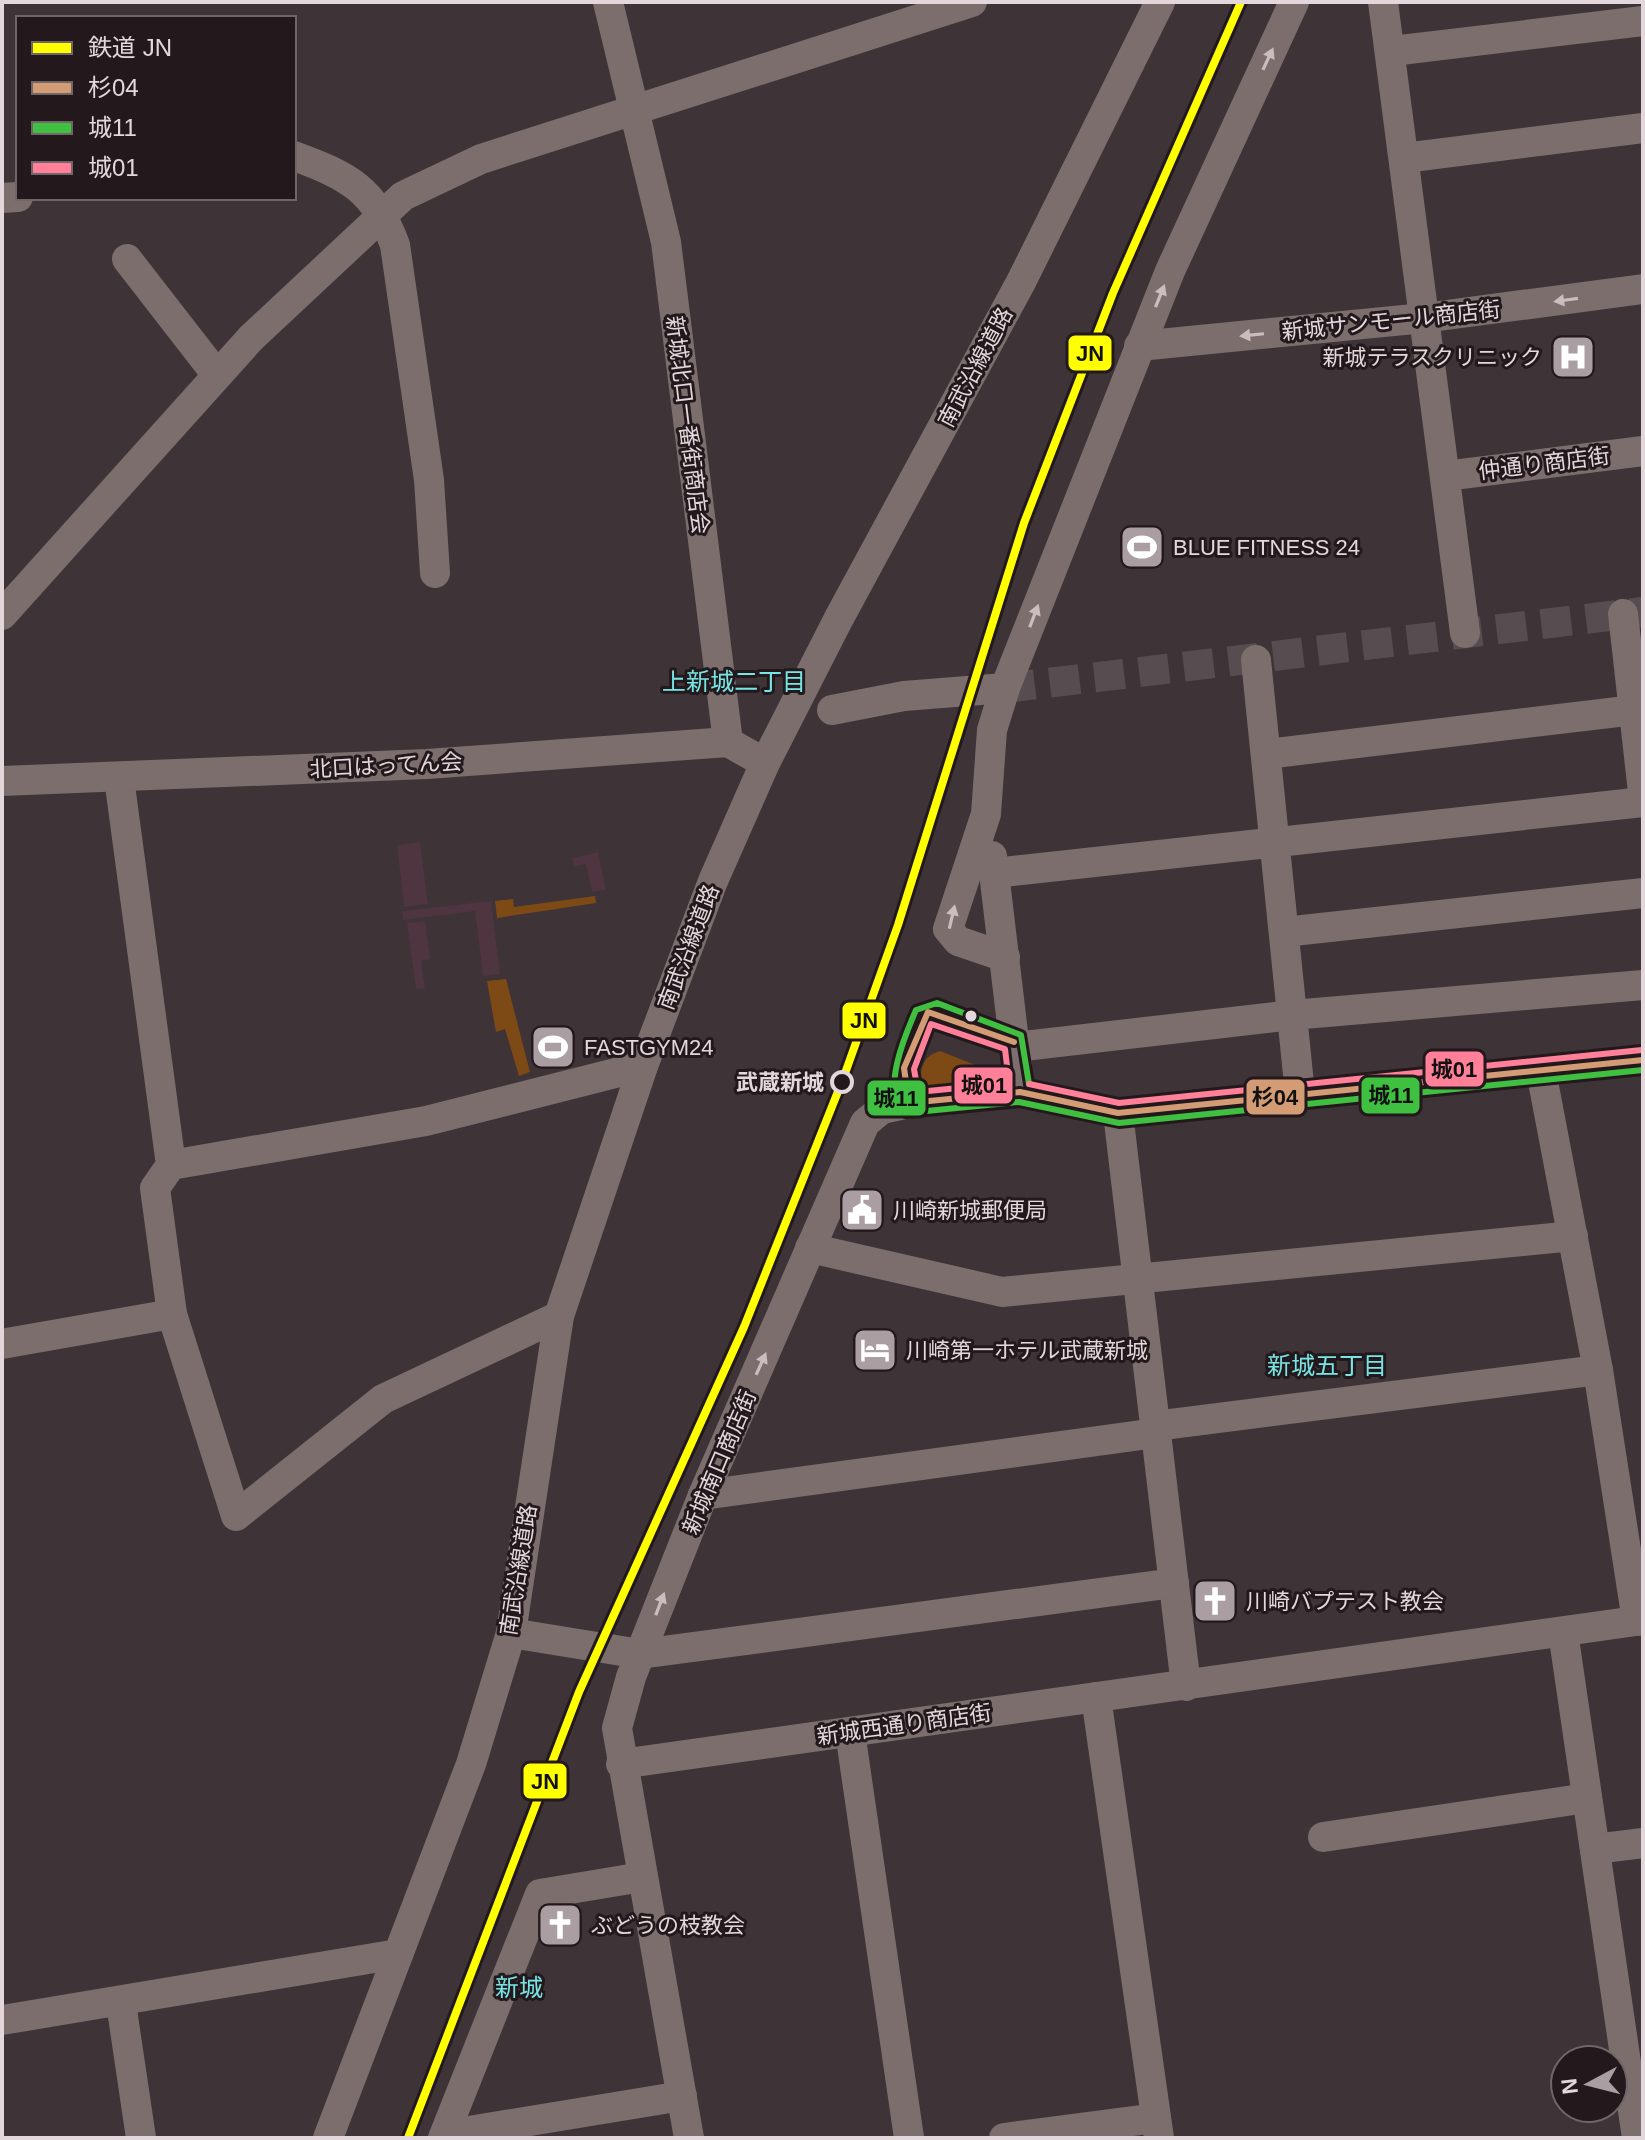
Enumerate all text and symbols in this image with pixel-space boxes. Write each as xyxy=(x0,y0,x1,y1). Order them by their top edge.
legend xyxy=(16,16,296,200)
text: 鉄道 JN xyxy=(88,34,172,61)
one-way arrow xyxy=(1261,47,1275,71)
text: 杉04 xyxy=(88,74,139,101)
text: 城11 xyxy=(88,114,137,141)
text: 城01 xyxy=(88,154,139,181)
one-way arrow xyxy=(1153,284,1166,308)
one-way arrow xyxy=(1553,293,1578,306)
street label: 新城サンモール商店街 xyxy=(1280,297,1502,344)
street label: 南武沿線道路 xyxy=(933,303,1017,431)
street label: 新城北口一番街商店会 xyxy=(662,314,713,536)
one-way arrow xyxy=(1239,329,1264,342)
hospital icon: 新城テラスクリニック xyxy=(1549,333,1597,381)
line badge: JN xyxy=(1067,334,1113,372)
text: JN xyxy=(1076,341,1104,366)
place label: 新城テラスクリニック xyxy=(1322,345,1542,370)
street label: 仲通り商店街 xyxy=(1477,443,1611,484)
sports icon: BLUE FITNESS 24 xyxy=(1118,523,1166,571)
place label: BLUE FITNESS 24 xyxy=(1173,535,1360,560)
one-way arrow xyxy=(1028,604,1041,628)
district label: 上新城二丁目 xyxy=(662,668,806,695)
street label: 北口はってん会 xyxy=(309,749,463,782)
street label: 南武沿線道路 xyxy=(653,881,724,1013)
one-way arrow xyxy=(946,904,959,929)
line badge: JN xyxy=(841,1001,887,1040)
text: JN xyxy=(850,1008,878,1033)
unlabelled marker xyxy=(963,1008,979,1024)
sports icon: FASTGYM24 xyxy=(529,1023,577,1071)
place label: FASTGYM24 xyxy=(584,1035,714,1060)
line badge: 城01 xyxy=(1424,1050,1485,1088)
text: 城01 xyxy=(1431,1057,1477,1082)
line badge: 城01 xyxy=(953,1066,1014,1105)
place label: 武蔵新城 xyxy=(736,1070,824,1095)
marker: 武蔵新城 xyxy=(831,1071,853,1093)
text: 城01 xyxy=(961,1073,1007,1098)
line badge: 城11 xyxy=(1360,1076,1421,1115)
line badge: 杉04 xyxy=(1245,1078,1306,1116)
line badge: 城11 xyxy=(866,1079,927,1117)
text: 城11 xyxy=(1368,1083,1414,1108)
text: 杉04 xyxy=(1252,1085,1299,1110)
text: 城11 xyxy=(873,1086,919,1111)
public building icon: 川崎新城郵便局 xyxy=(838,1186,886,1234)
place label: 川崎新城郵便局 xyxy=(893,1198,1047,1223)
hotel icon: 川崎第一ホテル武蔵新城 xyxy=(851,1326,899,1374)
place label: 川崎第一ホテル武蔵新城 xyxy=(906,1338,1148,1363)
district label: 新城五丁目 xyxy=(1267,1352,1387,1379)
one-way arrow xyxy=(754,1353,767,1376)
street label: 新城南口商店街 xyxy=(678,1386,761,1538)
street label: 南武沿線道路 xyxy=(496,1503,541,1637)
church icon: 川崎バプテスト教会 xyxy=(1191,1577,1239,1625)
place label: 川崎バプテスト教会 xyxy=(1246,1589,1444,1614)
one-way arrow xyxy=(654,1592,667,1616)
street label: 新城西通り商店街 xyxy=(815,1700,993,1749)
line badge: JN xyxy=(522,1762,568,1800)
text: JN xyxy=(531,1769,559,1794)
church icon: ぶどうの枝教会 xyxy=(536,1901,584,1949)
place label: ぶどうの枝教会 xyxy=(591,1913,745,1938)
district label: 新城 xyxy=(495,1974,543,2001)
north arrow xyxy=(1549,2044,1629,2124)
text: N xyxy=(1556,2077,1583,2096)

